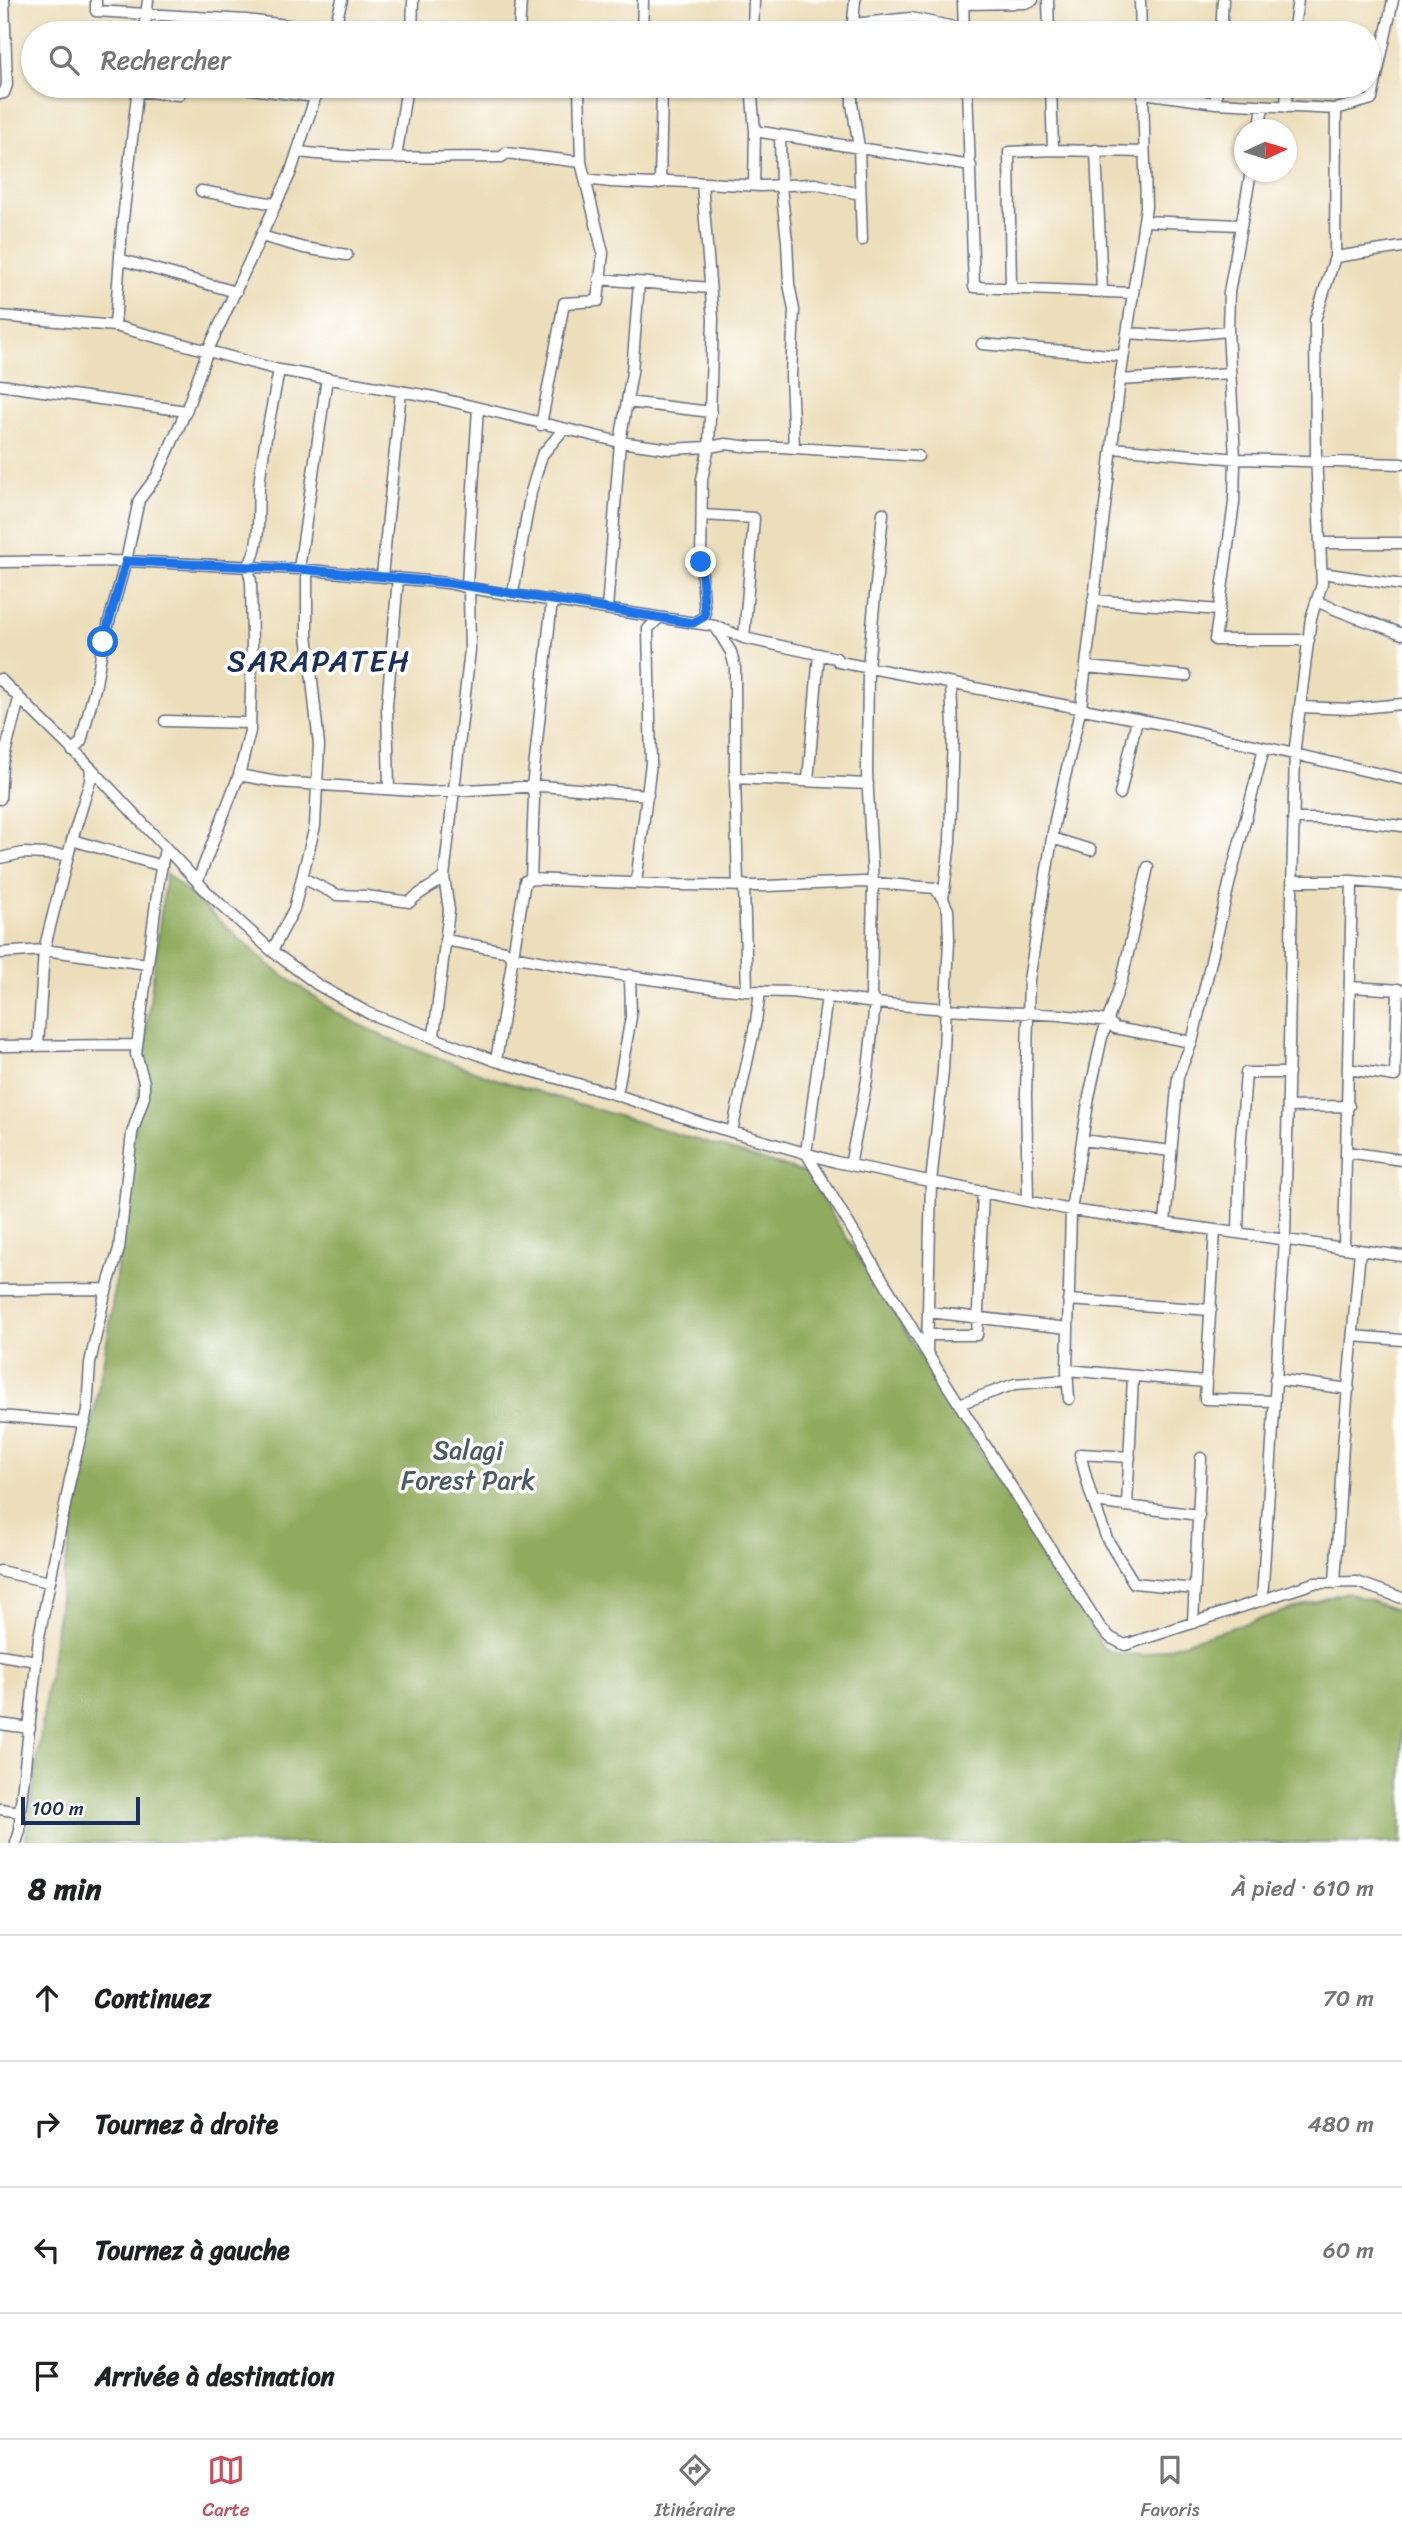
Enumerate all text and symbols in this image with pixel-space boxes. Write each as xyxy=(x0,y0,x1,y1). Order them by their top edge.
search box xyxy=(21,21,1381,98)
text: Rechercher xyxy=(101,37,231,83)
icon: search xyxy=(45,41,83,79)
north arrow xyxy=(1234,119,1297,182)
route end xyxy=(685,546,716,577)
route start xyxy=(87,626,118,657)
district label: SARAPATEH xyxy=(227,634,411,688)
park label: Salagi Forest Park xyxy=(401,1427,535,1503)
text: 100 m xyxy=(32,1792,84,1825)
scale bar xyxy=(21,1794,140,1826)
text: 8 min xyxy=(28,1862,101,1916)
text: À pied · 610 m xyxy=(1231,1868,1374,1909)
text: Continuez xyxy=(95,1975,211,2021)
text: 70 m xyxy=(1323,1978,1374,2019)
icon: ahead xyxy=(28,1979,66,2017)
text: Tournez à droite xyxy=(95,2101,278,2147)
text: 480 m xyxy=(1308,2104,1374,2145)
icon: right xyxy=(28,2105,66,2143)
text: Tournez à gauche xyxy=(95,2227,290,2273)
text: 60 m xyxy=(1323,2230,1374,2271)
icon: left xyxy=(28,2231,66,2269)
text: Arrivée à destination xyxy=(95,2353,335,2399)
icon: arrive xyxy=(28,2357,66,2395)
tab: Carte xyxy=(202,2451,250,2526)
tab: Itinéraire xyxy=(654,2451,736,2526)
tab: Favoris xyxy=(1140,2451,1200,2526)

